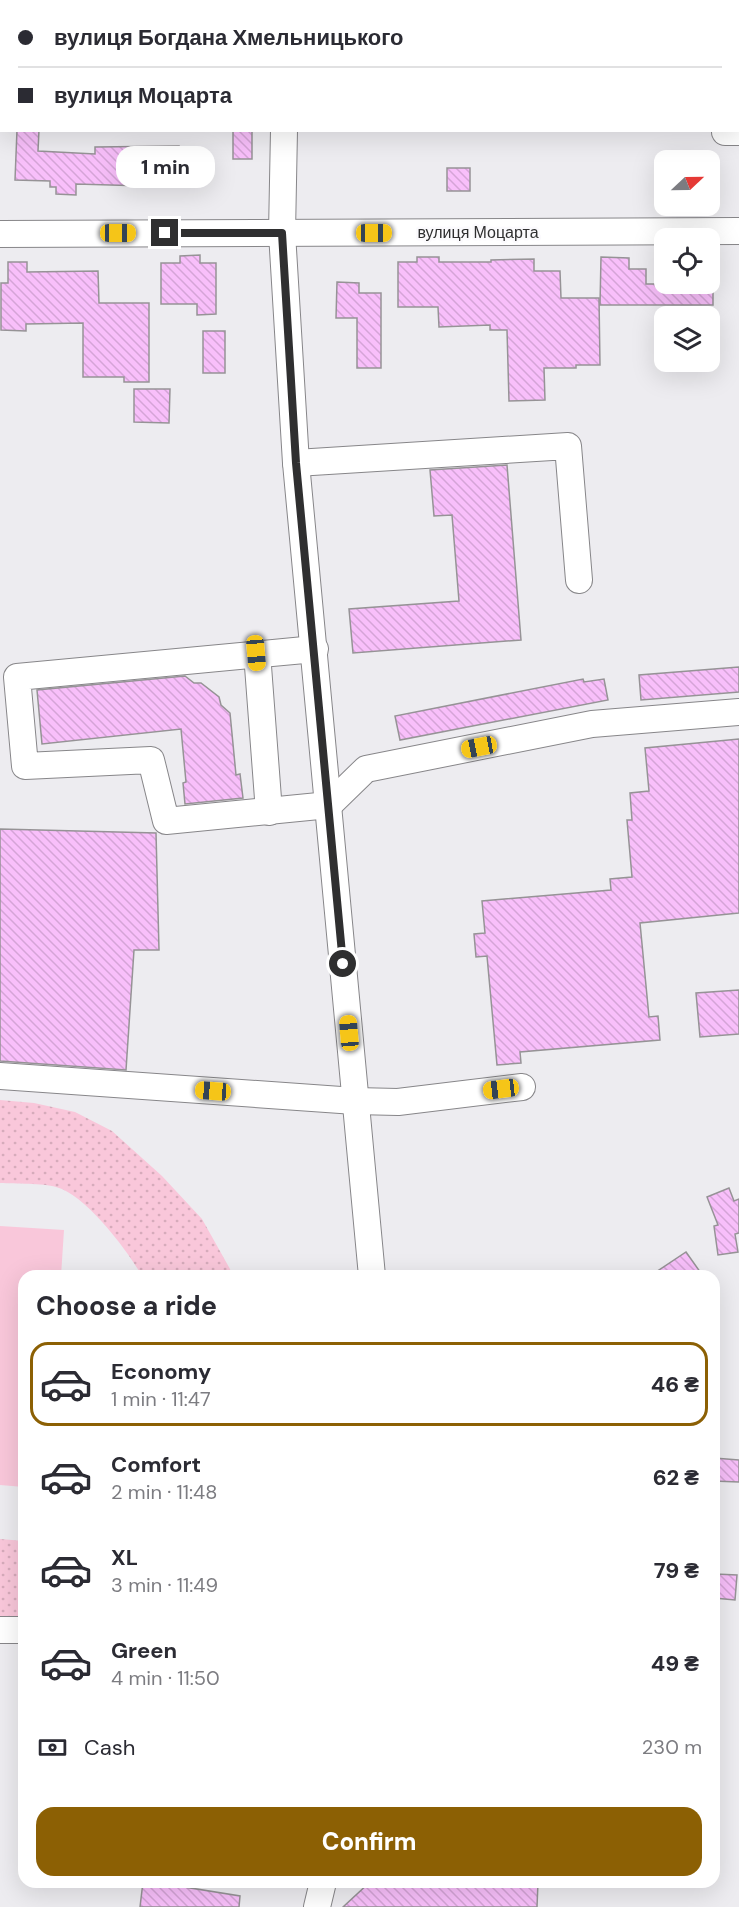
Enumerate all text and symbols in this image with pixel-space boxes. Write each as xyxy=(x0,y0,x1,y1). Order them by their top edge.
text: вулиця Богдана Хмельницького xyxy=(54,23,403,52)
text: вулиця Моцарта xyxy=(54,81,232,110)
callout: 1 min xyxy=(116,146,214,188)
north arrow xyxy=(654,150,720,216)
map controls xyxy=(654,150,720,372)
text: 1 min xyxy=(141,154,190,180)
route end xyxy=(151,219,178,246)
street label: вулиця Моцарта xyxy=(417,222,539,243)
car xyxy=(100,224,136,242)
car xyxy=(356,224,392,242)
button: locate xyxy=(654,228,720,294)
button: layers xyxy=(654,306,720,372)
car xyxy=(245,634,267,672)
car xyxy=(460,735,498,759)
route start xyxy=(329,950,356,977)
car xyxy=(338,1014,360,1052)
car xyxy=(482,1078,520,1100)
car xyxy=(194,1081,232,1101)
text: Choose a ride xyxy=(36,1288,217,1323)
icon: car xyxy=(39,1357,93,1411)
text: Economy xyxy=(111,1357,211,1386)
text: 46 ₴ xyxy=(651,1370,699,1399)
text: 1 min · 11:47 xyxy=(111,1386,211,1412)
icon: car xyxy=(39,1450,93,1504)
text: Comfort xyxy=(111,1450,201,1479)
text: 62 ₴ xyxy=(653,1463,699,1492)
text: 2 min · 11:48 xyxy=(111,1479,217,1505)
icon: car xyxy=(39,1543,93,1597)
text: XL xyxy=(111,1543,138,1572)
text: 79 ₴ xyxy=(654,1556,699,1585)
text: 3 min · 11:49 xyxy=(111,1572,218,1598)
icon: car xyxy=(39,1636,93,1690)
text: Green xyxy=(111,1636,177,1665)
text: 49 ₴ xyxy=(651,1649,699,1678)
text: 4 min · 11:50 xyxy=(111,1665,220,1691)
icon: cash xyxy=(36,1731,69,1764)
text: Cash xyxy=(84,1733,135,1762)
text: 230 m xyxy=(642,1734,702,1760)
button: Confirm xyxy=(36,1807,702,1876)

